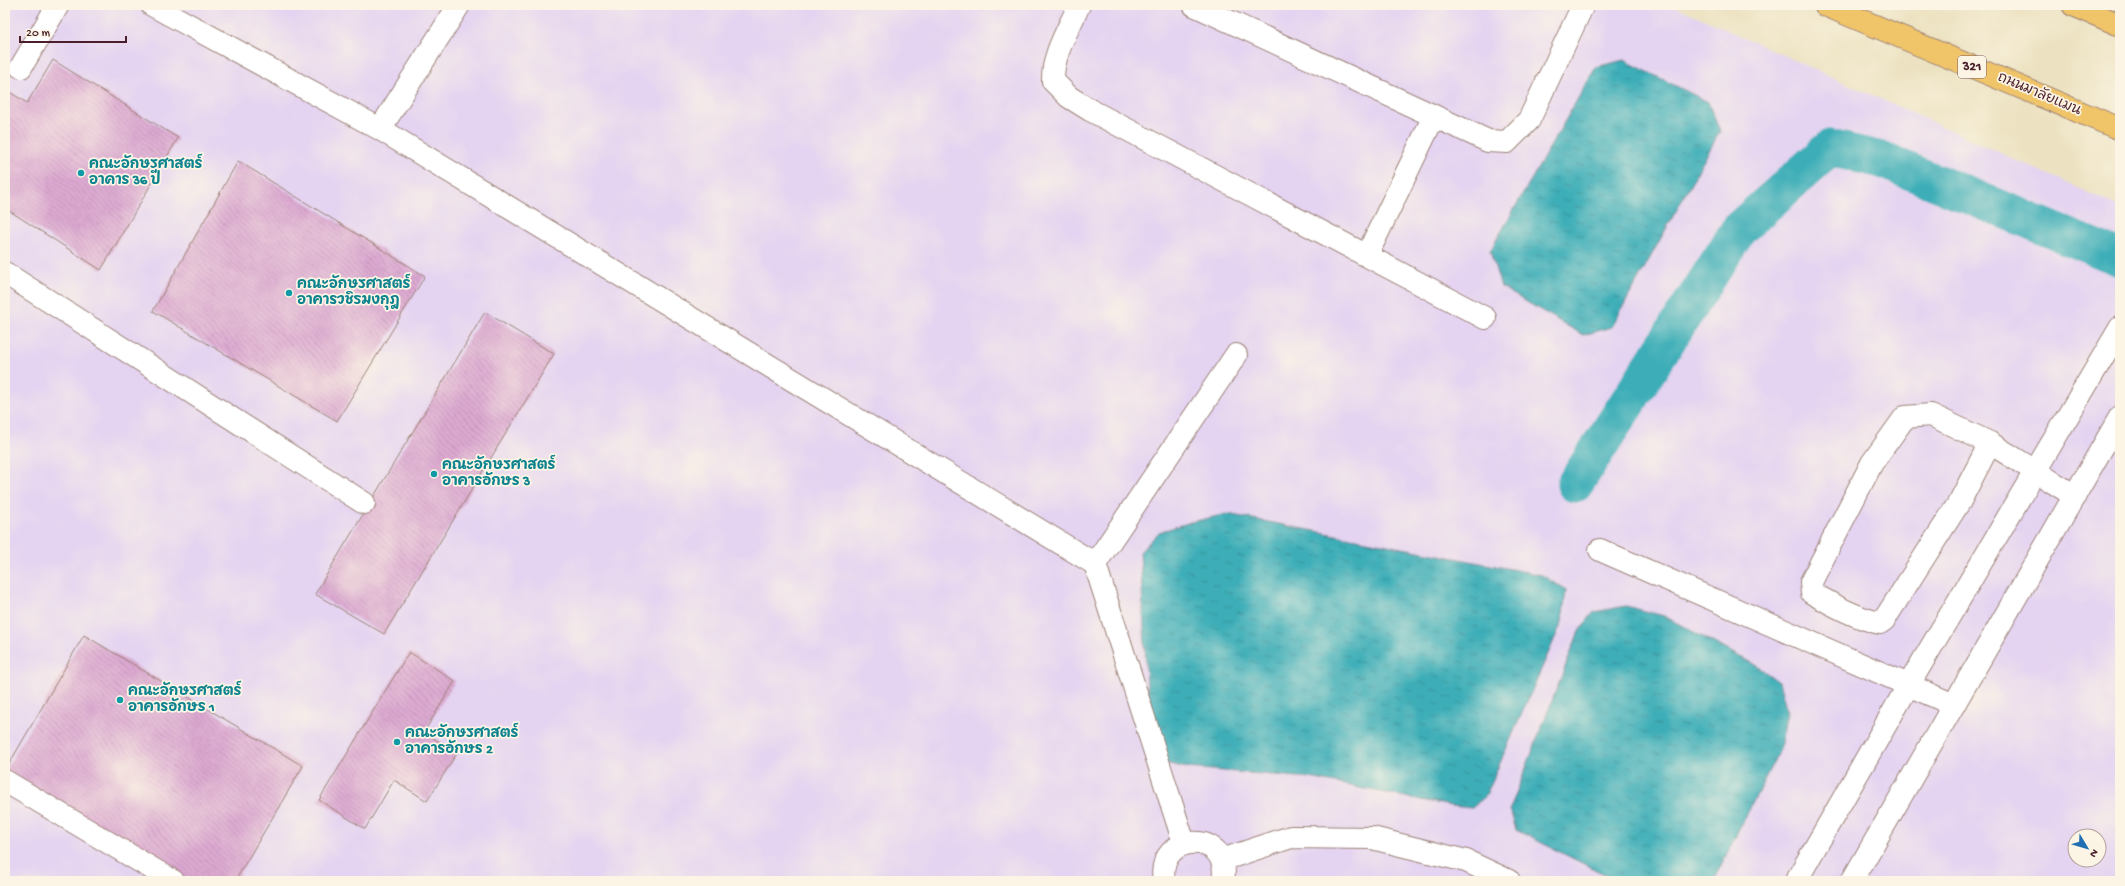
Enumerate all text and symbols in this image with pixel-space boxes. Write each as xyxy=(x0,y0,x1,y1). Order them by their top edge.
scale bar xyxy=(20,18,126,44)
text: 20 m xyxy=(26,27,51,41)
road number: 321 xyxy=(1958,56,1986,78)
street label: ถนนมาลัยแมน xyxy=(1995,69,2084,120)
place label: คณะอักษรศาสตร์ อาคาร 36 ปี xyxy=(89,153,203,190)
marker: คณะอักษรศาสตร์ อาคาร 36 ปี xyxy=(76,168,86,178)
place label: คณะอักษรศาสตร์ อาคารวชิรมงกุฎ xyxy=(297,273,411,310)
marker: คณะอักษรศาสตร์ อาคารวชิรมงกุฎ xyxy=(284,288,294,298)
place label: คณะอักษรศาสตร์ อาคารอักษร 3 xyxy=(442,454,556,491)
marker: คณะอักษรศาสตร์ อาคารอักษร 3 xyxy=(429,469,439,479)
place label: คณะอักษรศาสตร์ อาคารอักษร 1 xyxy=(128,680,242,717)
marker: คณะอักษรศาสตร์ อาคารอักษร 1 xyxy=(115,695,125,705)
place label: คณะอักษรศาสตร์ อาคารอักษร 2 xyxy=(405,722,519,759)
marker: คณะอักษรศาสตร์ อาคารอักษร 2 xyxy=(392,737,402,747)
north arrow xyxy=(2067,828,2107,868)
text: N xyxy=(2086,846,2100,859)

